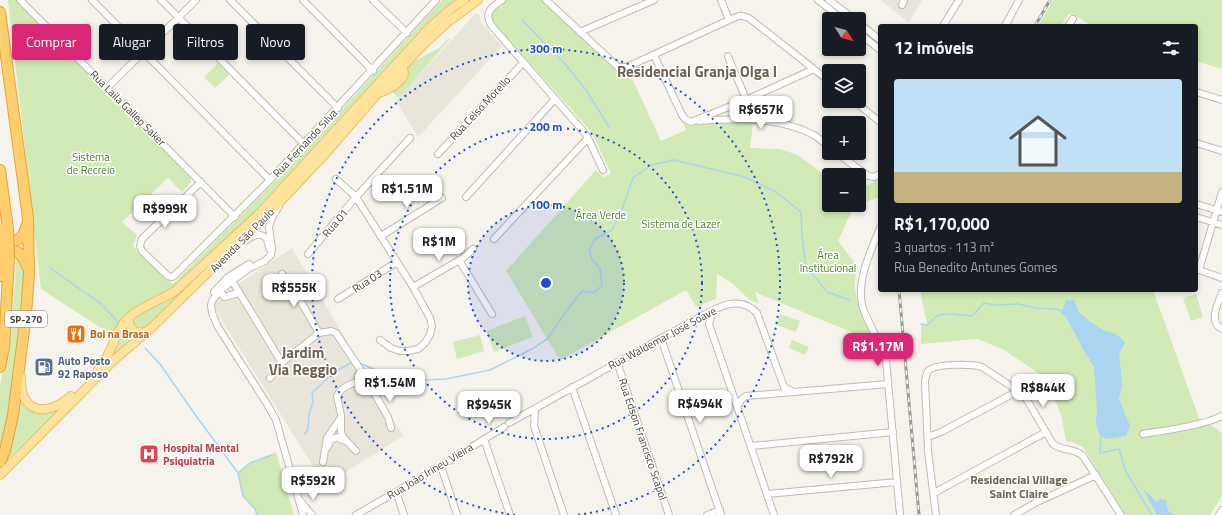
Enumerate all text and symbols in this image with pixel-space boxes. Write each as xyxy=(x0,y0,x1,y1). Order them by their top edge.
north arrow xyxy=(822,12,866,56)
map controls xyxy=(822,12,866,212)
chip: Comprar xyxy=(12,24,91,60)
chip: Alugar xyxy=(99,24,165,60)
chip: Filtros xyxy=(173,24,238,60)
chip: Novo xyxy=(246,24,305,60)
text: 12 imóveis xyxy=(894,35,974,61)
icon: filters xyxy=(1160,37,1182,59)
text: 300 m xyxy=(530,39,562,58)
district label: Residencial Granja Olga I xyxy=(617,60,777,83)
button: layers xyxy=(822,64,866,108)
street label: Rua Laila Gallep Saker xyxy=(87,67,170,150)
street label: Rua Celso Morello xyxy=(446,72,514,144)
pin: R$657K xyxy=(728,96,794,130)
text: R$657K xyxy=(739,99,783,119)
street label: Rua Fernando Silva xyxy=(269,105,341,181)
icon: home xyxy=(1002,105,1074,177)
button: + xyxy=(822,116,866,160)
text: 200 m xyxy=(530,117,562,136)
park label: Sistema de Recreio xyxy=(67,149,115,178)
button: − xyxy=(822,168,866,212)
pin: R$1.51M xyxy=(370,175,444,209)
text: R$1.51M xyxy=(381,178,433,198)
pin: R$999K xyxy=(132,195,198,229)
text: 100 m xyxy=(530,195,562,214)
text: R$999K xyxy=(143,198,187,218)
street label: Avenida São Paulo xyxy=(206,204,278,276)
street label: Rua 01 xyxy=(318,205,352,241)
park label: Área Verde xyxy=(576,207,627,223)
text: R$1,170,000 xyxy=(894,211,990,237)
park label: Sistema de Lazer xyxy=(642,216,721,232)
pin: R$1M xyxy=(415,228,463,262)
text: R$1M xyxy=(422,231,456,251)
text: 3 quartos · 113 m² xyxy=(894,237,994,257)
park label: Área Institucional xyxy=(800,247,856,276)
text: Rua Benedito Antunes Gomes xyxy=(894,257,1057,277)
street label: Rua 03 xyxy=(349,265,385,297)
pin: R$555K xyxy=(261,274,327,308)
centre of rings xyxy=(539,276,553,290)
text: R$555K xyxy=(272,277,316,297)
street label: Rua Waldemar José Soave xyxy=(605,302,719,373)
road number: SP-270 xyxy=(5,311,47,327)
restaurant icon: Boi na Brasa xyxy=(65,323,87,345)
place label: Boi na Brasa xyxy=(90,326,150,342)
pin: R$1.17M xyxy=(841,333,915,367)
text: R$1.17M xyxy=(852,336,904,356)
district label: Jardim Via Reggio xyxy=(269,341,337,381)
place label: Auto Posto 92 Raposo xyxy=(58,353,111,382)
fuel station icon: Auto Posto 92 Raposo xyxy=(33,356,55,378)
pin: R$1.54M xyxy=(353,369,427,403)
text: R$1.54M xyxy=(364,372,416,392)
pin: R$844K xyxy=(1010,374,1076,408)
street label: Rua Edson Francisco Scapol xyxy=(615,376,671,502)
text: R$844K xyxy=(1021,377,1065,397)
pin: R$494K xyxy=(667,390,733,424)
pin: R$945K xyxy=(456,391,522,425)
text: R$494K xyxy=(678,393,722,413)
text: R$945K xyxy=(467,394,511,414)
street label: Rua João Irineu Vieira xyxy=(384,439,477,503)
place label: Hospital Mental Psiquiatria xyxy=(163,440,239,469)
hospital icon: Hospital Mental Psiquiatria xyxy=(138,443,160,465)
pin: R$792K xyxy=(798,445,864,479)
text: R$792K xyxy=(809,448,853,468)
pin: R$592K xyxy=(280,467,346,501)
text: R$592K xyxy=(291,470,335,490)
district label: Residencial Village Saint Claire xyxy=(970,470,1068,503)

